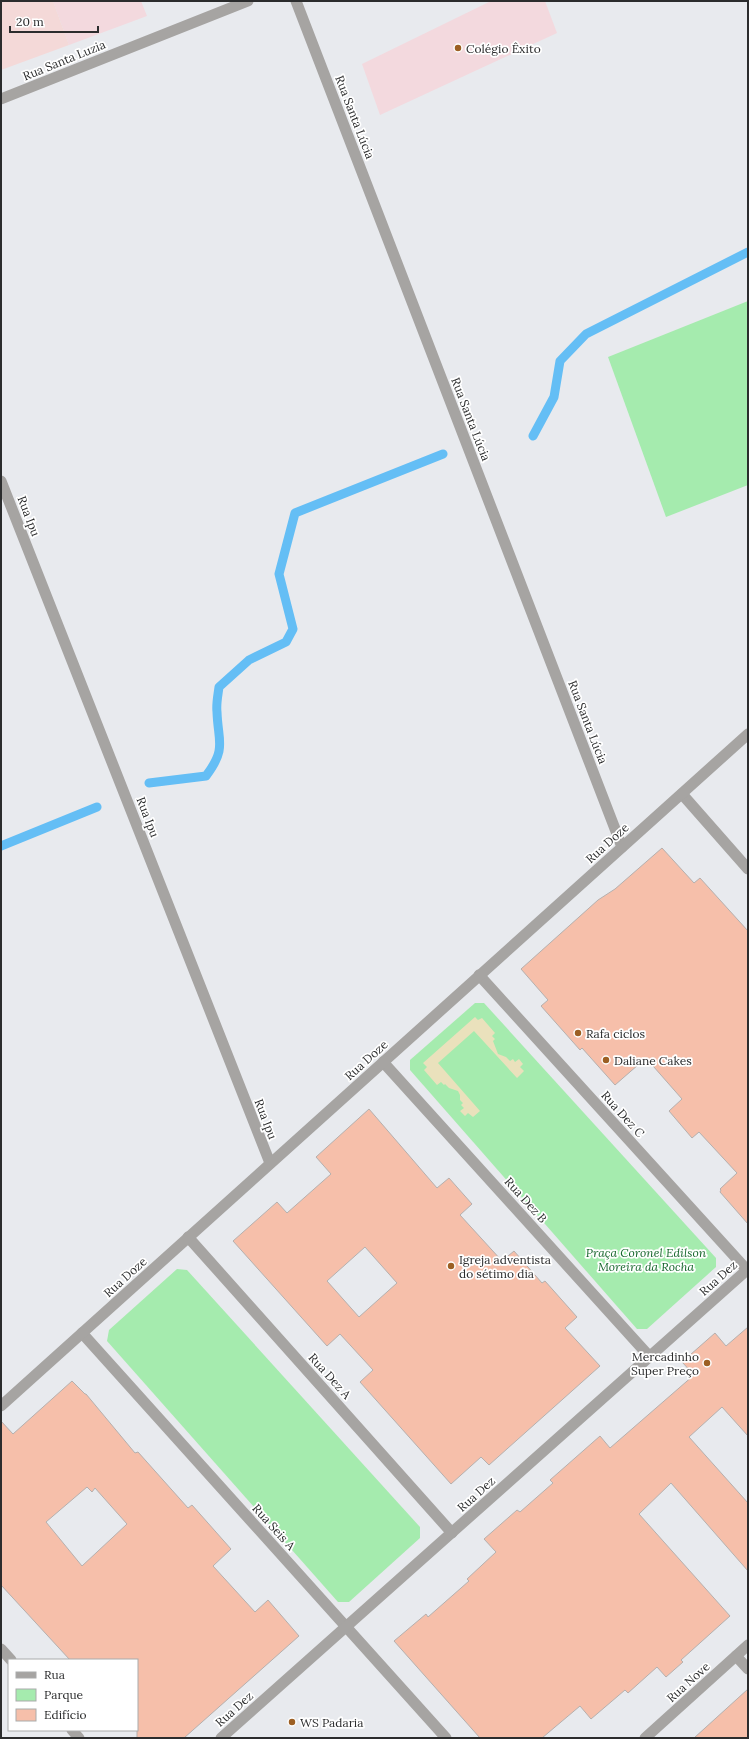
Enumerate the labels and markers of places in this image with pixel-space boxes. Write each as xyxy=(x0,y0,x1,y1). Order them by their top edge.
place label: Colégio Êxito xyxy=(466,41,541,56)
marker: Colégio Êxito xyxy=(453,43,463,53)
place label: Rafa ciclos xyxy=(586,1026,646,1041)
marker: Rafa ciclos xyxy=(573,1028,583,1038)
place label: Daliane Cakes xyxy=(614,1053,692,1068)
marker: Daliane Cakes xyxy=(601,1055,611,1065)
place label: Igreja adventista do sétimo dia xyxy=(459,1252,551,1281)
marker: Igreja adventista do sétimo dia xyxy=(446,1261,456,1271)
place label: Mercadinho Super Preço xyxy=(631,1349,699,1378)
marker: Mercadinho Super Preço xyxy=(702,1358,712,1368)
place label: WS Padaria xyxy=(300,1715,363,1730)
marker: WS Padaria xyxy=(287,1717,297,1727)

